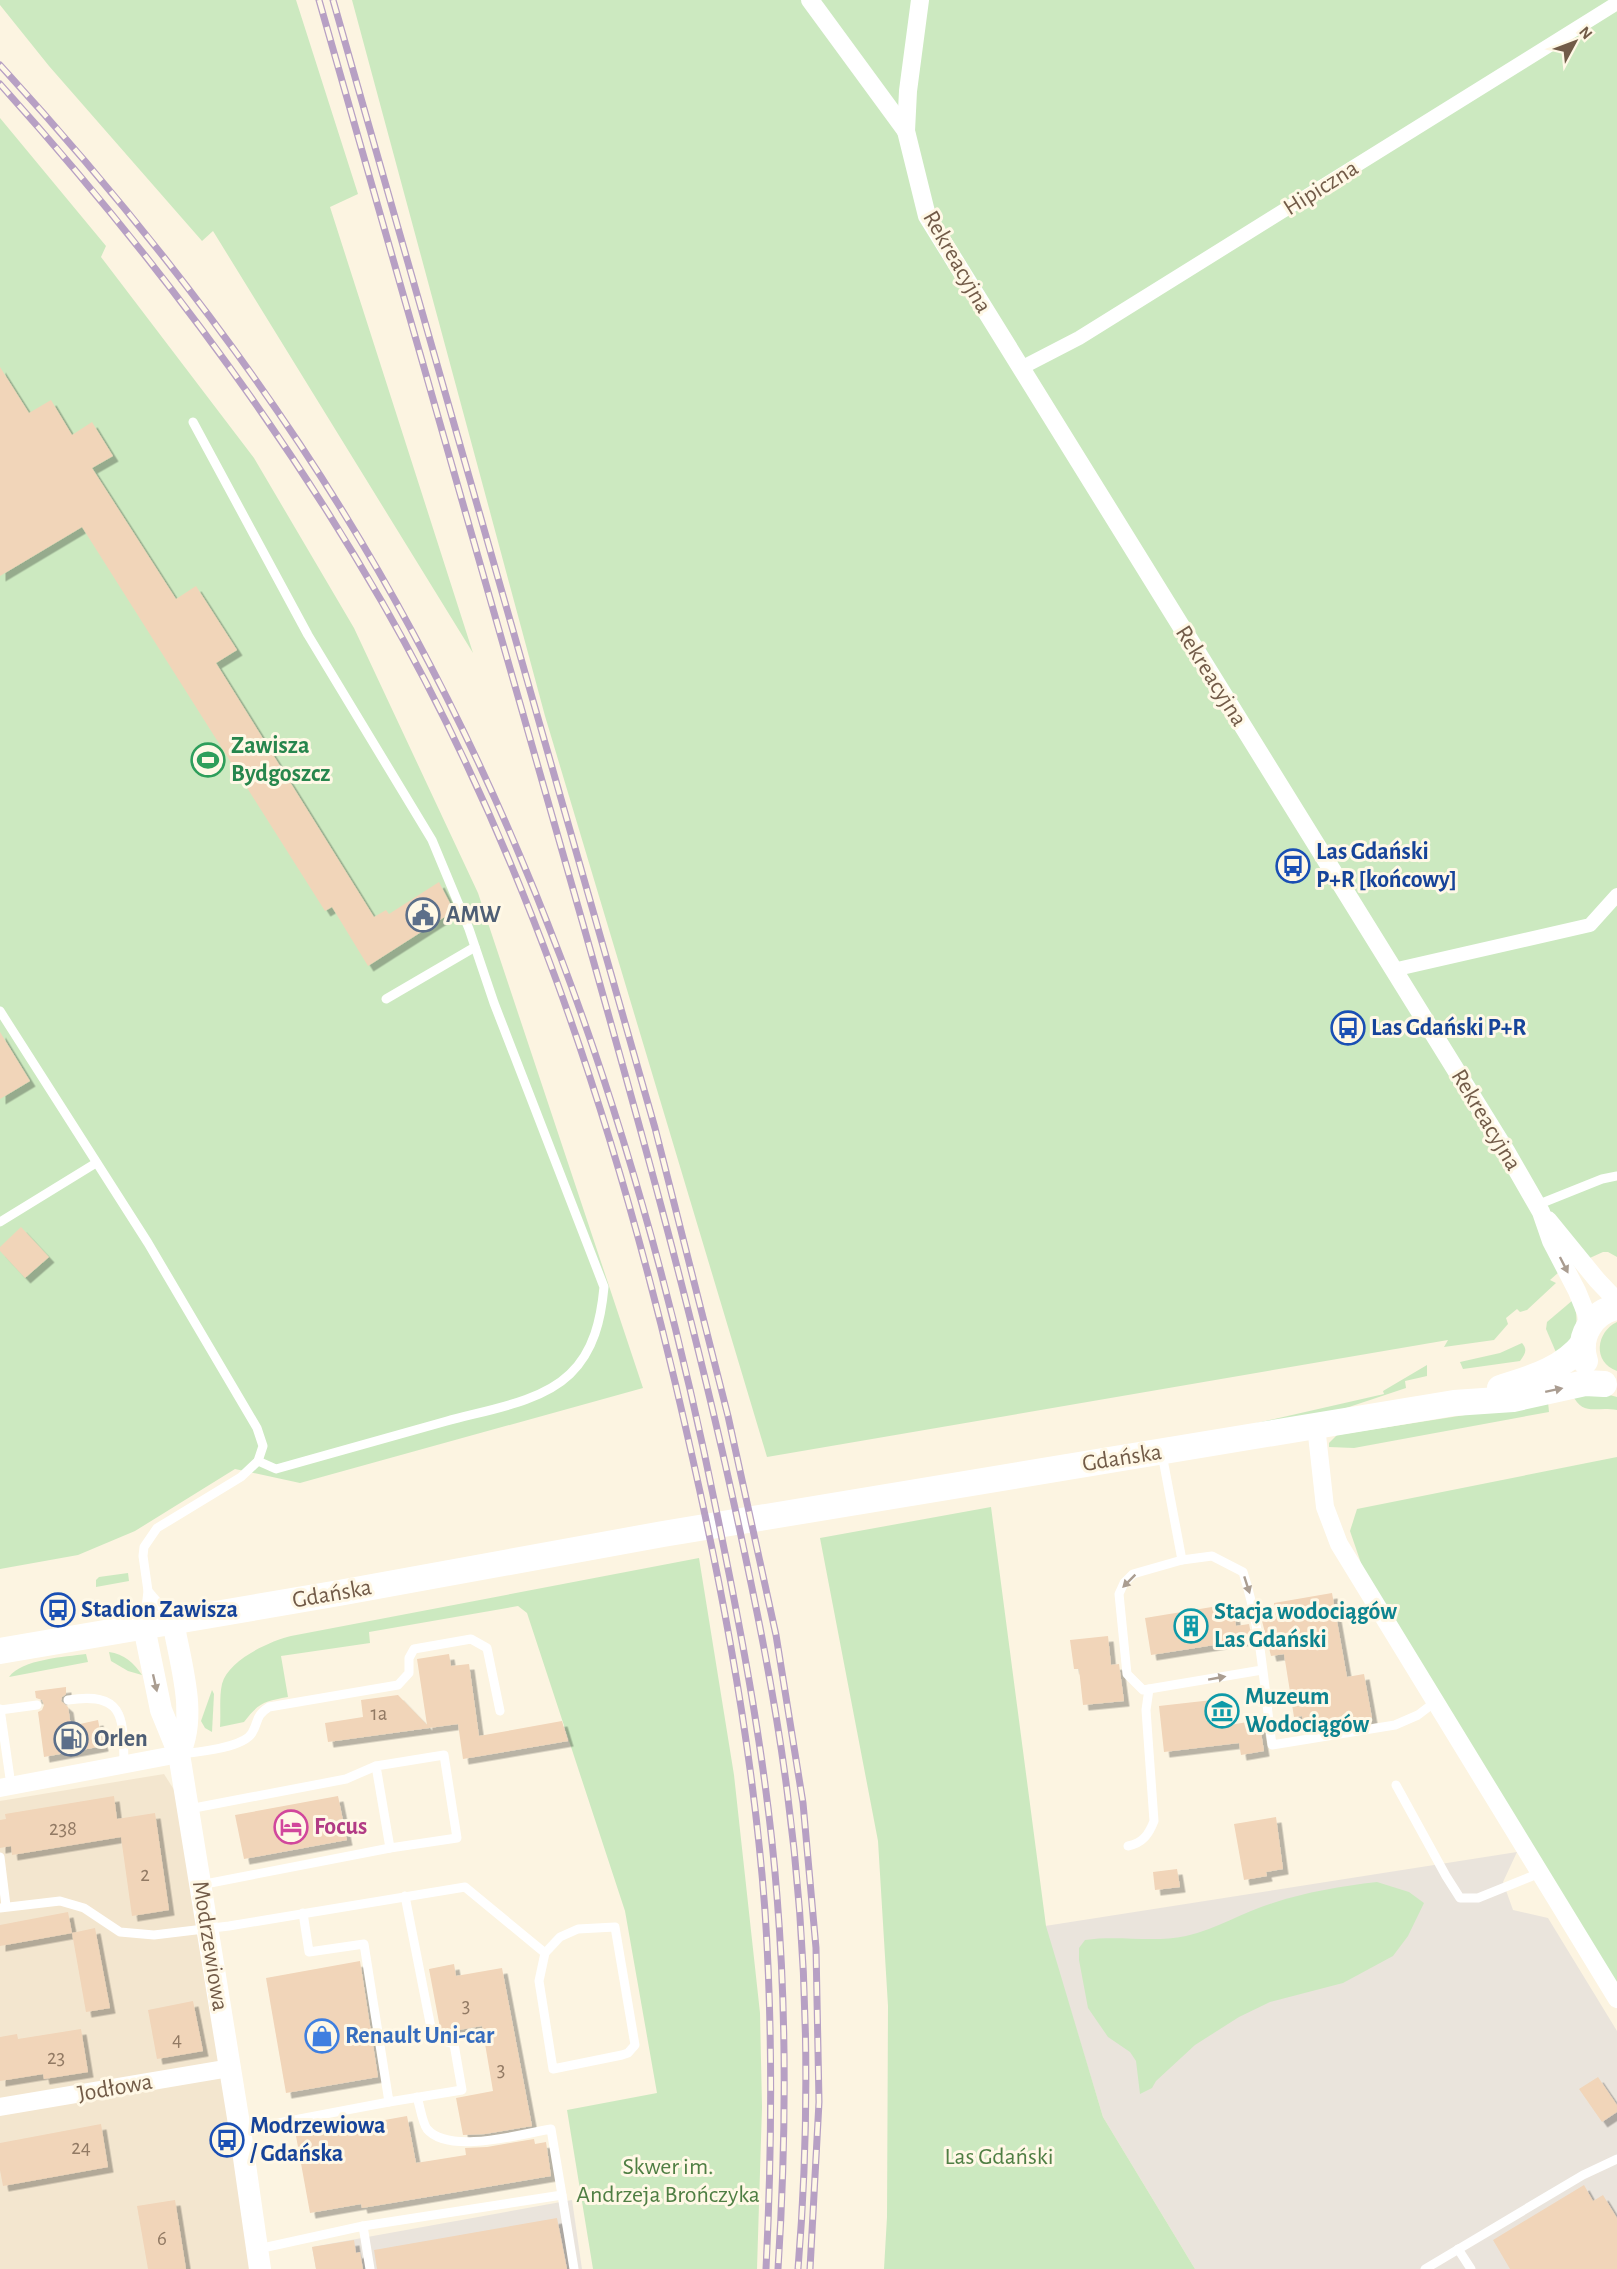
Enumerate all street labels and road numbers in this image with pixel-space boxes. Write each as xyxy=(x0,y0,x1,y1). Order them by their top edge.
street label: Hipiczna xyxy=(1280,156,1362,220)
street label: Rekreacyjna xyxy=(918,207,996,317)
street label: Rekreacyjna xyxy=(1171,621,1251,731)
street label: Rekreacyjna xyxy=(1446,1065,1526,1175)
street label: Gdańska xyxy=(1081,1440,1163,1476)
street label: Gdańska xyxy=(291,1575,373,1613)
street label: Modrzewiowa xyxy=(188,1879,232,2013)
street label: Jodłowa xyxy=(76,2070,154,2106)

